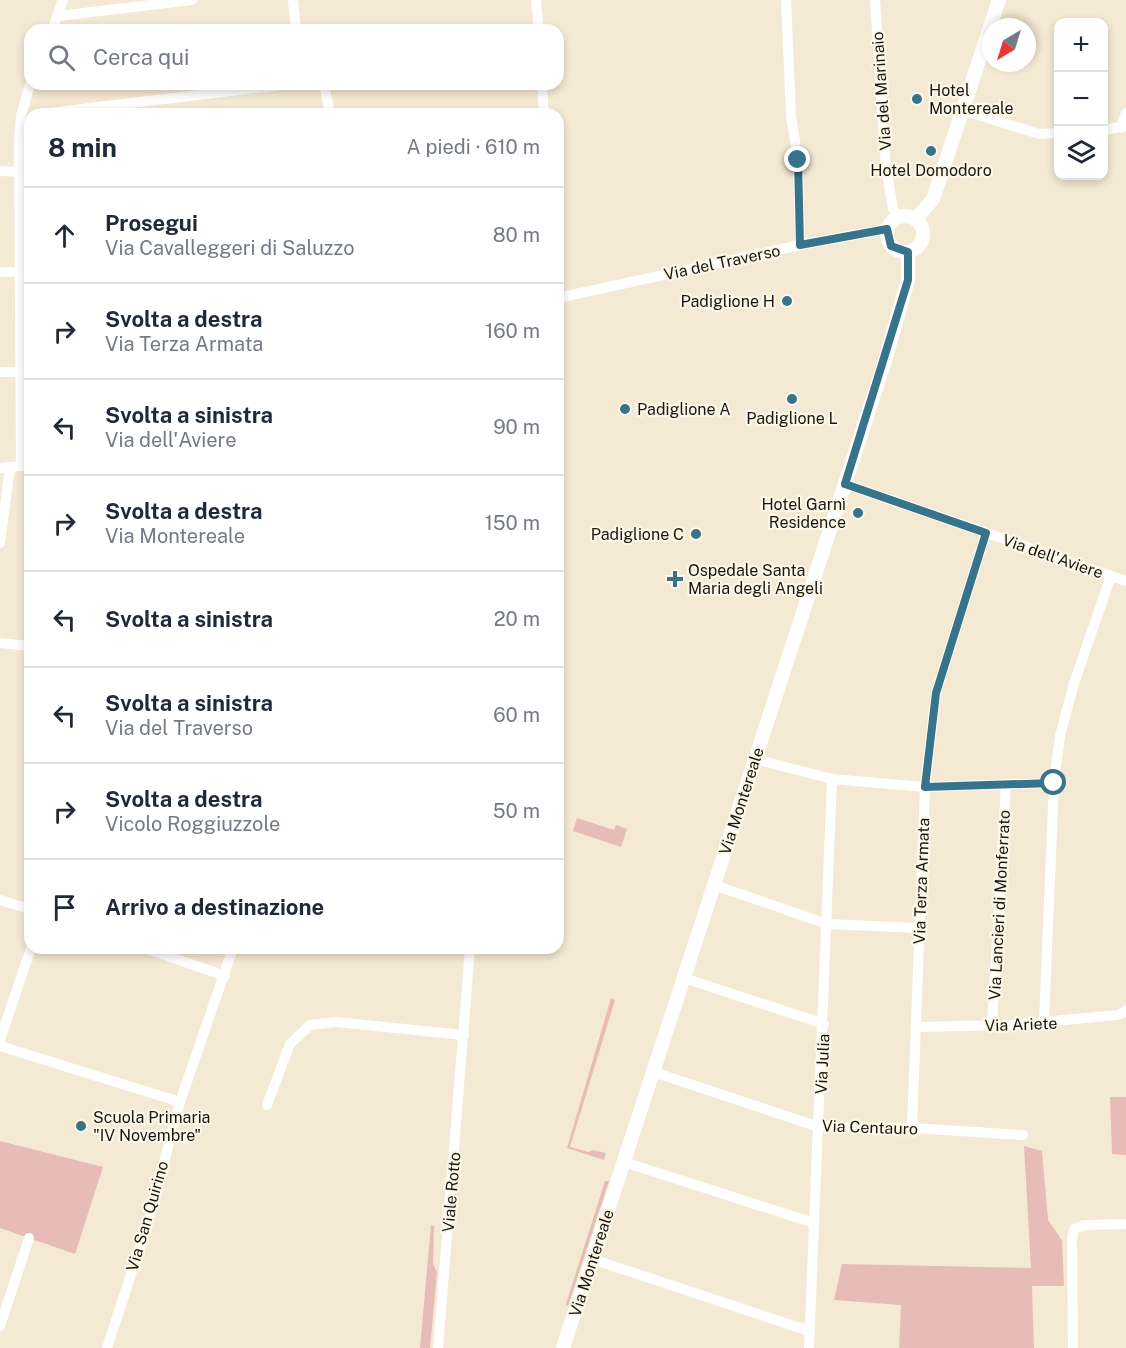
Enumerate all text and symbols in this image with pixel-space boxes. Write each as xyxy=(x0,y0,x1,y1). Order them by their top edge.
north arrow xyxy=(982,18,1036,72)
map controls xyxy=(1054,18,1108,180)
button: + xyxy=(1054,18,1108,72)
search box xyxy=(24,24,564,90)
street label: Via del Marinaio xyxy=(868,31,895,151)
icon: search xyxy=(45,41,78,74)
text: Cerca qui xyxy=(93,44,190,70)
button: − xyxy=(1054,72,1108,126)
place label: Hotel Montereale xyxy=(929,81,1014,118)
marker: Hotel Montereale xyxy=(910,92,924,106)
button: layers xyxy=(1054,126,1108,180)
text: 8 min xyxy=(48,132,117,163)
text: A piedi · 610 m xyxy=(407,135,540,159)
marker: Hotel Domodoro xyxy=(924,144,938,158)
route end xyxy=(784,146,810,172)
place label: Hotel Domodoro xyxy=(870,161,992,180)
text: Prosegui xyxy=(105,210,198,236)
icon: ahead xyxy=(48,219,81,252)
text: 80 m xyxy=(493,223,540,247)
text: Via Cavalleggeri di Saluzzo xyxy=(105,236,354,260)
street label: Via del Traverso xyxy=(662,241,782,284)
place label: Padiglione H xyxy=(680,292,775,311)
marker: Padiglione H xyxy=(780,294,794,308)
text: Svolta a destra xyxy=(105,306,262,332)
icon: right xyxy=(48,315,81,348)
text: 160 m xyxy=(485,319,540,343)
text: Via Terza Armata xyxy=(105,332,263,356)
marker: Padiglione L xyxy=(785,392,799,406)
place label: Padiglione A xyxy=(637,400,731,419)
text: Svolta a sinistra xyxy=(105,402,273,428)
marker: Padiglione A xyxy=(618,402,632,416)
place label: Padiglione L xyxy=(746,409,838,428)
icon: left xyxy=(48,411,81,444)
text: 90 m xyxy=(493,415,540,439)
text: Via dell'Aviere xyxy=(105,428,237,452)
place label: Hotel Garnì Residence xyxy=(761,495,846,532)
text: Svolta a destra xyxy=(105,498,262,524)
marker: Hotel Garnì Residence xyxy=(851,506,865,520)
icon: right xyxy=(48,507,81,540)
text: 150 m xyxy=(485,511,540,535)
text: Via Montereale xyxy=(105,524,245,548)
place label: Padiglione C xyxy=(591,525,684,544)
marker: Padiglione C xyxy=(689,527,703,541)
street label: Via dell'Aviere xyxy=(1000,530,1106,583)
place label: Ospedale Santa Maria degli Angeli xyxy=(688,561,823,598)
marker: Ospedale Santa Maria degli Angeli xyxy=(666,570,684,588)
icon: left xyxy=(48,603,81,636)
text: Svolta a sinistra xyxy=(105,606,273,632)
text: 20 m xyxy=(494,607,540,631)
text: Svolta a sinistra xyxy=(105,690,273,716)
icon: left xyxy=(48,699,81,732)
text: 60 m xyxy=(493,703,540,727)
text: Via del Traverso xyxy=(105,716,253,740)
street label: Via Montereale xyxy=(715,745,768,857)
route start xyxy=(1040,769,1066,795)
text: Svolta a destra xyxy=(105,786,262,812)
icon: right xyxy=(48,795,81,828)
text: 50 m xyxy=(493,799,540,823)
street label: Via Lancieri di Monferrato xyxy=(985,809,1014,1001)
text: Vicolo Roggiuzzole xyxy=(105,812,280,836)
street label: Via Terza Armata xyxy=(910,817,933,945)
icon: arrive xyxy=(48,891,81,924)
text: Arrivo a destinazione xyxy=(105,894,324,920)
street label: Via Ariete xyxy=(984,1014,1058,1035)
street label: Via Julia xyxy=(811,1033,834,1095)
place label: Scuola Primaria "IV Novembre" xyxy=(93,1108,210,1145)
street label: Via Centauro xyxy=(822,1116,918,1139)
marker: Scuola Primaria "IV Novembre" xyxy=(74,1119,88,1133)
street label: Viale Rotto xyxy=(439,1151,464,1233)
street label: Via San Quirino xyxy=(123,1159,172,1274)
street label: Via Montereale xyxy=(565,1207,618,1319)

